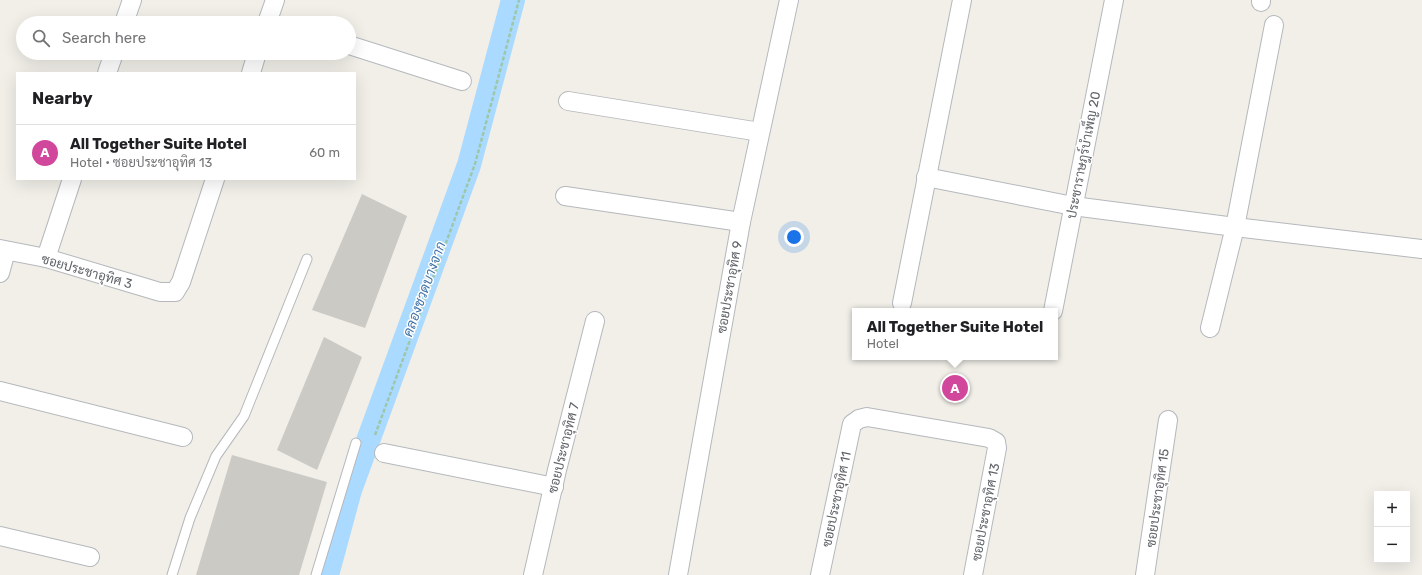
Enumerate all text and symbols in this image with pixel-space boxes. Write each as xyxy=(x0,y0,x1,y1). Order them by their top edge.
search box xyxy=(16,16,356,60)
icon: search xyxy=(30,27,52,49)
text: Search here xyxy=(62,29,146,47)
text: Nearby xyxy=(32,88,93,108)
street label: ประชาราษฎร์บำเพ็ญ 20 xyxy=(1062,90,1104,220)
text: All Together Suite Hotel xyxy=(70,135,247,153)
text: A xyxy=(40,145,50,160)
text: 60 m xyxy=(309,145,340,160)
text: Hotel · ซอยประชาอุทิศ 13 xyxy=(70,155,212,170)
your location xyxy=(784,227,804,247)
water label: คลองชวดบางจาก xyxy=(399,239,450,339)
street label: ซอยประชาอุทิศ 9 xyxy=(713,239,747,335)
street label: ซอยประชาอุทิศ 3 xyxy=(39,250,135,294)
popup xyxy=(852,308,1058,360)
text: All Together Suite Hotel xyxy=(867,318,1043,336)
text: Hotel xyxy=(867,336,899,351)
pin: A xyxy=(942,373,968,403)
street label: ซอยประชาอุทิศ 7 xyxy=(544,401,584,495)
street label: ซอยประชาอุทิศ 15 xyxy=(1142,447,1174,549)
street label: ซอยประชาอุทิศ 11 xyxy=(818,450,856,549)
street label: ซอยประชาอุทิศ 13 xyxy=(968,461,1004,563)
map controls xyxy=(1374,491,1410,563)
button: + xyxy=(1374,491,1410,527)
button: − xyxy=(1374,527,1410,563)

